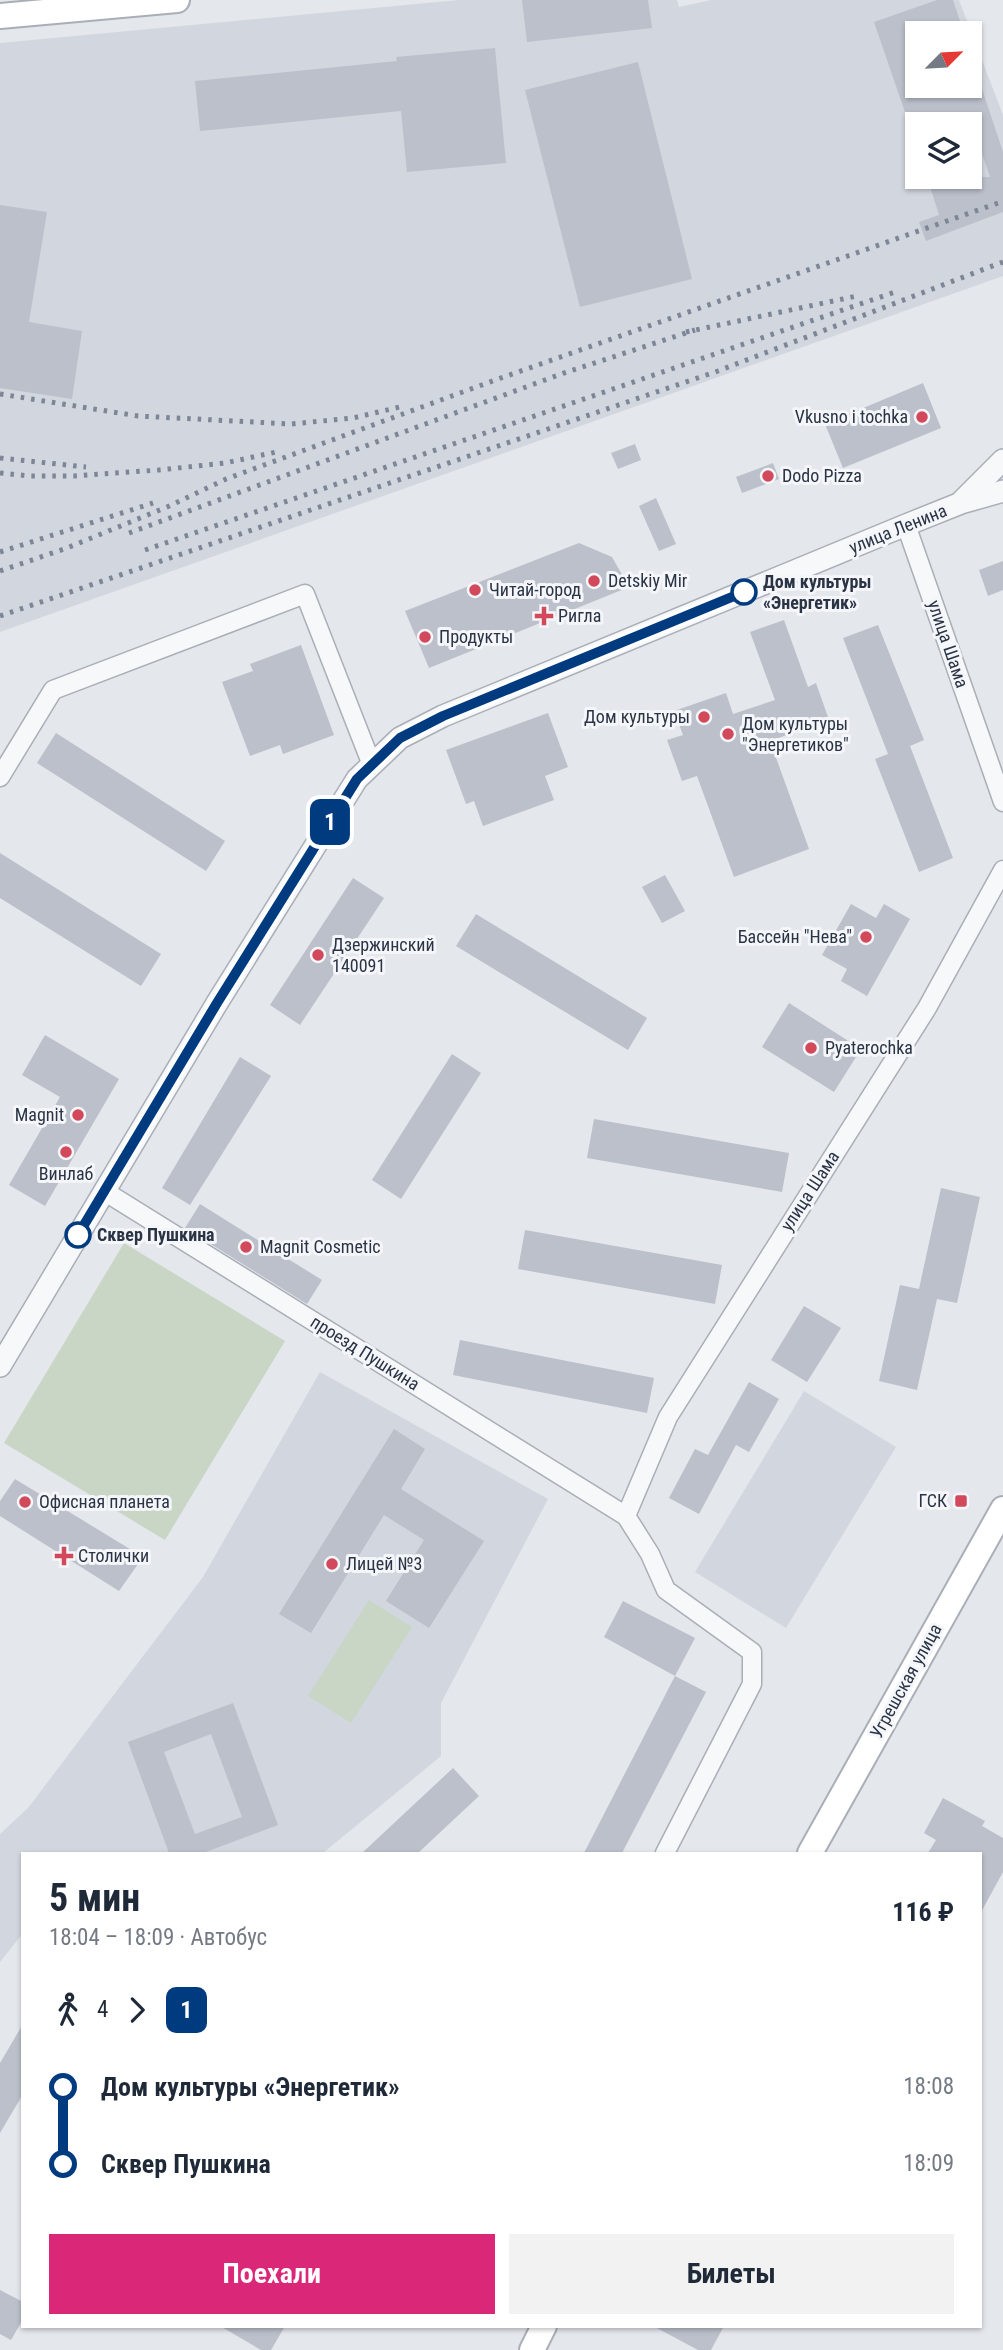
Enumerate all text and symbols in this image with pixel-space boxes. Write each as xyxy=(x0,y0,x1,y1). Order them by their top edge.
north arrow xyxy=(905,21,982,98)
map controls xyxy=(905,21,982,189)
button: layers xyxy=(905,112,982,189)
place label: Vkusno i tochka xyxy=(795,406,908,427)
marker: Vkusno i tochka xyxy=(914,409,930,425)
place label: Dodo Pizza xyxy=(782,465,862,486)
marker: Dodo Pizza xyxy=(760,468,776,484)
street label: улица Ленина xyxy=(846,499,950,558)
place label: Detskiy Mir xyxy=(608,570,688,591)
place label: Дом культуры «Энергетик» xyxy=(763,571,872,613)
marker: Detskiy Mir xyxy=(586,573,602,589)
place label: Читай-город xyxy=(489,579,582,600)
marker: Дом культуры «Энергетик» xyxy=(731,579,757,605)
marker: Читай-город xyxy=(467,582,483,598)
street label: улица Шама xyxy=(924,597,973,690)
place label: Ригла xyxy=(558,605,601,626)
marker: Ригла xyxy=(536,608,552,624)
place label: Продукты xyxy=(439,626,513,647)
marker: Продукты xyxy=(417,629,433,645)
place label: Дом культуры xyxy=(584,706,690,727)
marker: Дом культуры xyxy=(696,709,712,725)
place label: Дом культуры "Энергетиков" xyxy=(742,713,849,755)
marker: Дом культуры "Энергетиков" xyxy=(720,726,736,742)
line badge: 1 xyxy=(307,799,353,845)
text: 1 xyxy=(324,808,336,836)
place label: Бассейн "Нева" xyxy=(738,926,852,947)
marker: Бассейн "Нева" xyxy=(858,929,874,945)
place label: Дзержинский 140091 xyxy=(332,934,435,976)
marker: Дзержинский 140091 xyxy=(310,947,326,963)
place label: Pyaterochka xyxy=(825,1037,913,1058)
marker: Pyaterochka xyxy=(803,1040,819,1056)
place label: Magnit xyxy=(15,1104,64,1125)
marker: Magnit xyxy=(70,1107,86,1123)
marker: Винлаб xyxy=(58,1144,74,1160)
street label: улица Шама xyxy=(776,1147,843,1235)
place label: Винлаб xyxy=(39,1163,94,1184)
marker: Сквер Пушкина xyxy=(65,1222,91,1248)
place label: Сквер Пушкина xyxy=(97,1224,215,1245)
place label: Magnit Cosmetic xyxy=(260,1236,381,1257)
marker: Magnit Cosmetic xyxy=(238,1239,254,1255)
street label: проезд Пушкина xyxy=(307,1311,424,1394)
place label: ГСК xyxy=(919,1490,947,1511)
place label: Офисная планета xyxy=(39,1491,170,1512)
marker: ГСК xyxy=(953,1493,969,1509)
marker: Офисная планета xyxy=(17,1494,33,1510)
place label: Столички xyxy=(78,1545,149,1566)
marker: Столички xyxy=(56,1548,72,1564)
place label: Лицей №3 xyxy=(346,1553,422,1574)
marker: Лицей №3 xyxy=(324,1556,340,1572)
street label: Угрешская улица xyxy=(865,1620,946,1742)
text: 5 мин xyxy=(49,1876,140,1920)
text: 116 ₽ xyxy=(892,1897,954,1927)
text: 18:04 – 18:09 · Автобус xyxy=(49,1924,267,1951)
icon: walk xyxy=(49,1991,87,2029)
icon: forward xyxy=(118,1991,156,2029)
text: 4 xyxy=(97,1996,108,2023)
text: 1 xyxy=(180,1996,193,2024)
text: Дом культуры «Энергетик» xyxy=(101,2072,400,2102)
text: 18:08 xyxy=(903,2073,954,2100)
text: Сквер Пушкина xyxy=(101,2149,271,2179)
text: 18:09 xyxy=(903,2150,954,2177)
button: Поехали xyxy=(49,2234,495,2314)
button: Билеты xyxy=(509,2234,954,2314)

